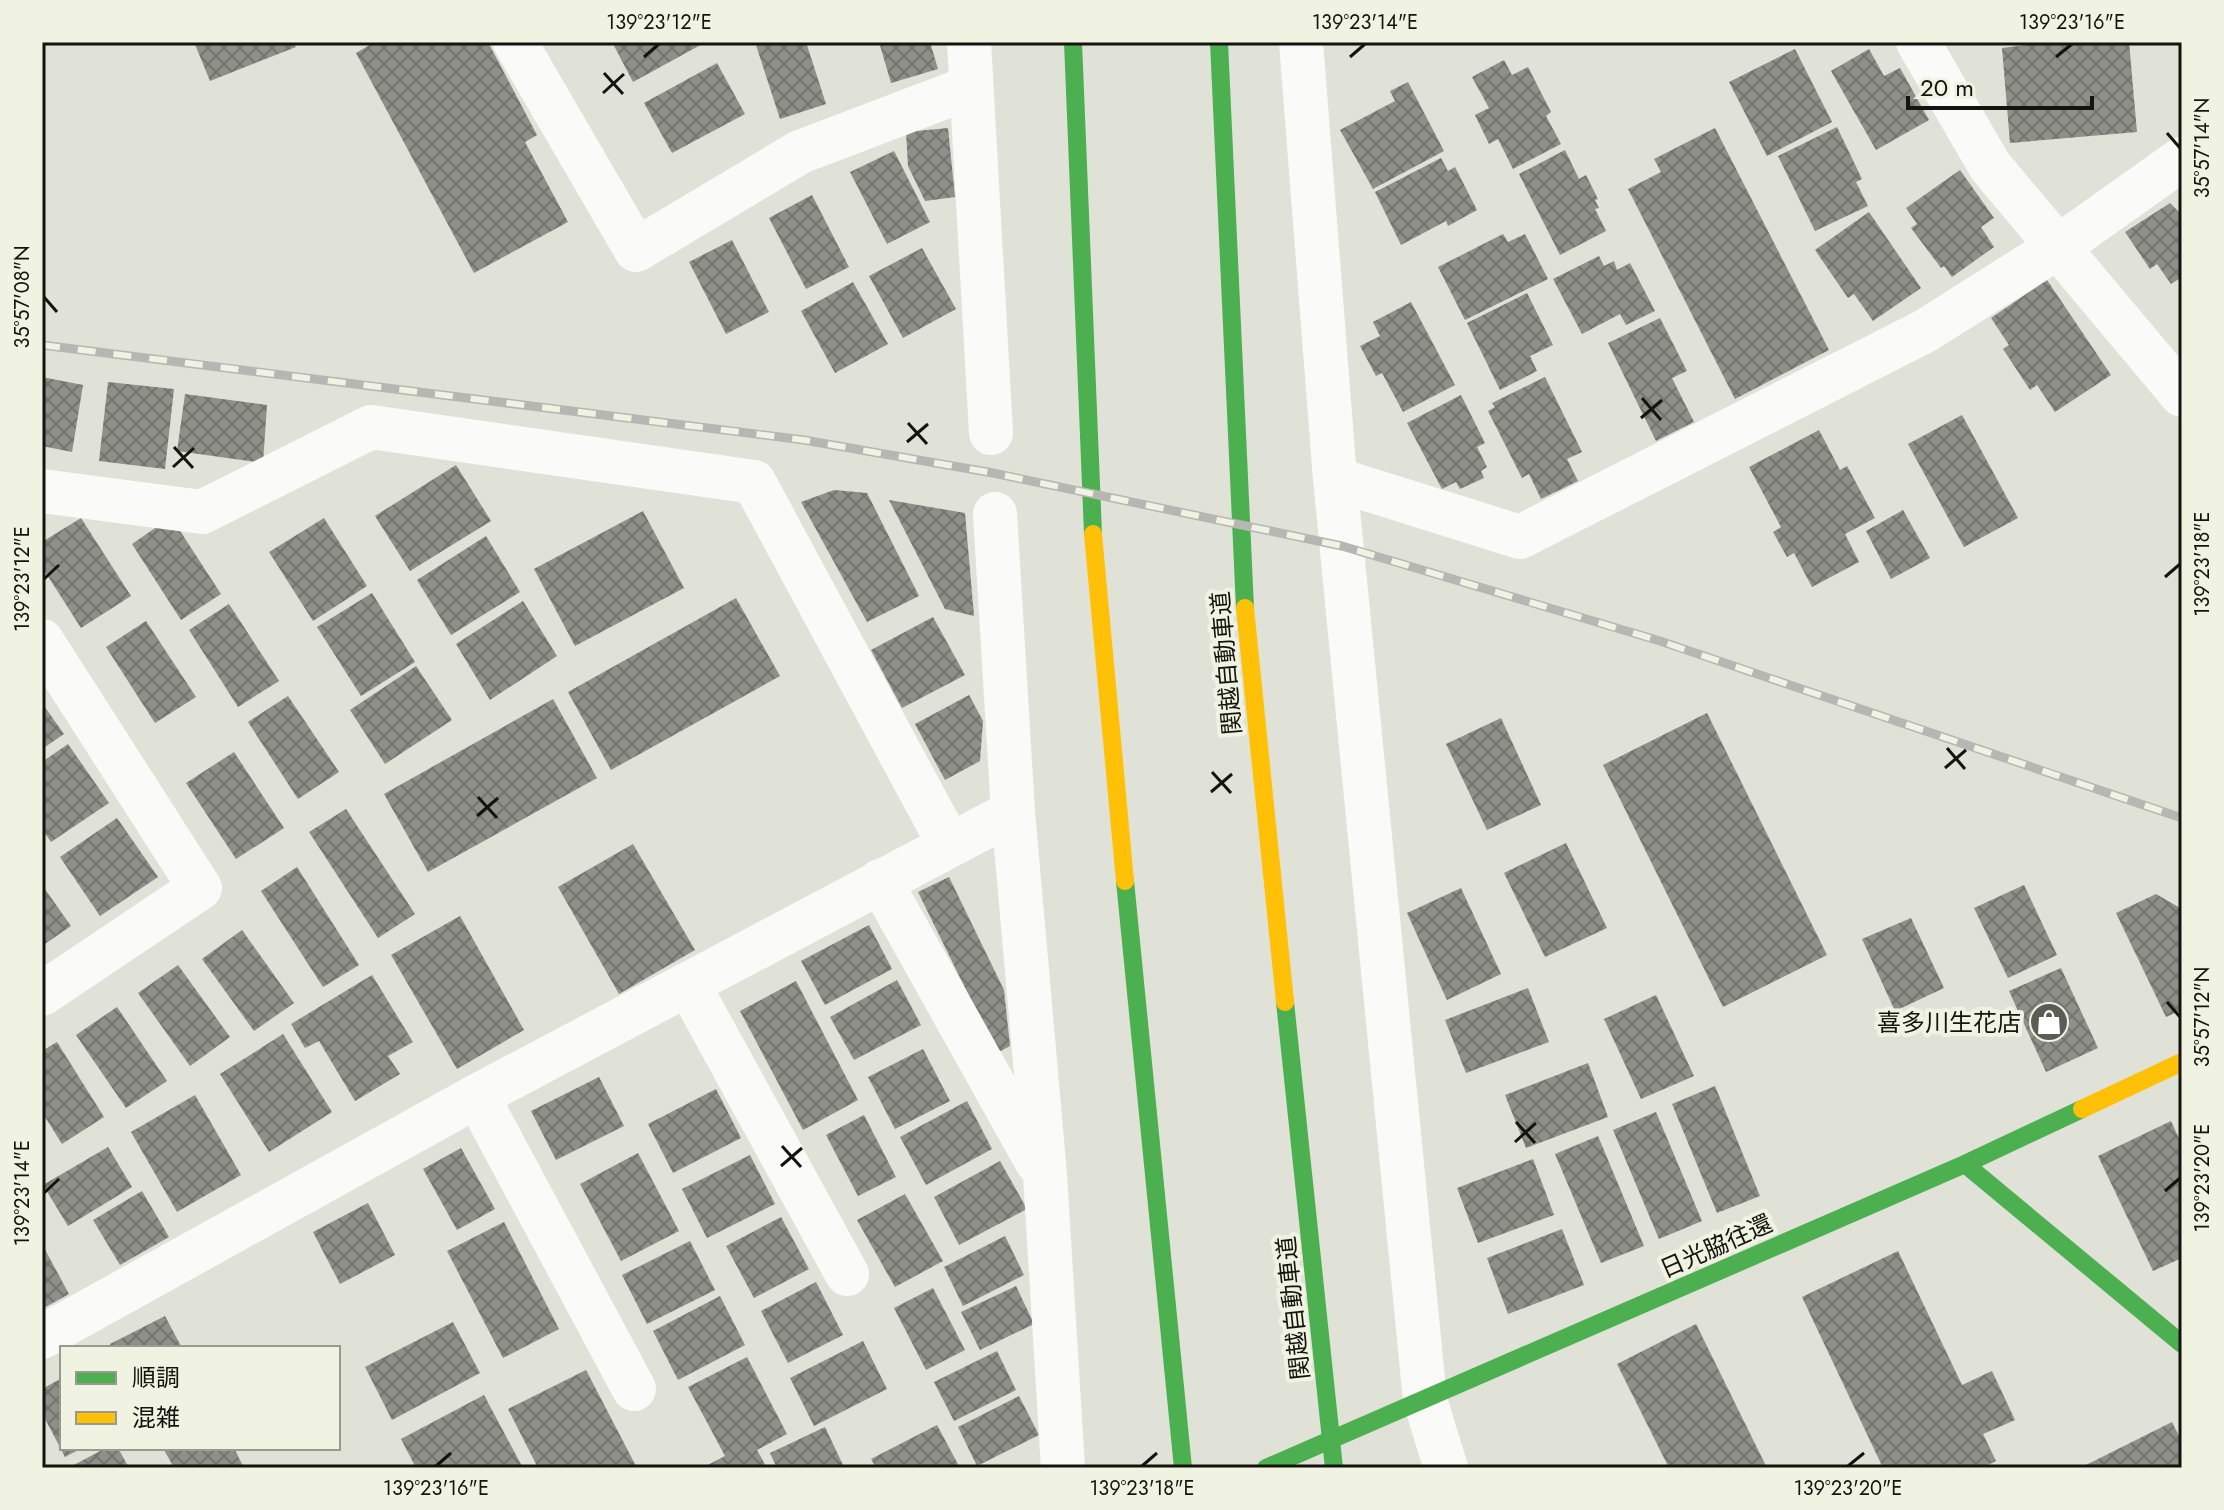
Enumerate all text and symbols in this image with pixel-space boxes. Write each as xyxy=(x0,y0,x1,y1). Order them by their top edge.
text: 139°23'12"E xyxy=(606,8,712,37)
text: 139°23'14"E xyxy=(1312,8,1418,37)
text: 139°23'16"E xyxy=(2019,8,2125,37)
scale bar xyxy=(1908,60,2092,110)
text: 20 m xyxy=(1920,70,1974,105)
text: 35°57'14"N xyxy=(2188,98,2217,198)
text: 35°57'08"N xyxy=(8,246,37,348)
text: 139°23'18"E xyxy=(2188,511,2217,617)
text: 139°23'12"E xyxy=(8,526,37,632)
street label: 関越自動車道 xyxy=(1202,590,1250,736)
text: 35°57'12"N xyxy=(2188,967,2217,1067)
shop icon: 喜多川生花店 xyxy=(2028,1001,2070,1043)
place label: 喜多川生花店 xyxy=(1877,1005,2021,1040)
text: 139°23'20"E xyxy=(2188,1124,2217,1232)
text: 139°23'14"E xyxy=(8,1140,37,1246)
street label: 日光脇往還 xyxy=(1654,1206,1778,1286)
street label: 関越自動車道 xyxy=(1268,1235,1318,1381)
legend xyxy=(60,1346,340,1450)
text: 順調 xyxy=(132,1360,180,1395)
text: 混雑 xyxy=(132,1400,180,1435)
text: 139°23'16"E xyxy=(383,1474,489,1503)
text: 139°23'18"E xyxy=(1089,1474,1195,1503)
text: 139°23'20"E xyxy=(1794,1474,1902,1503)

